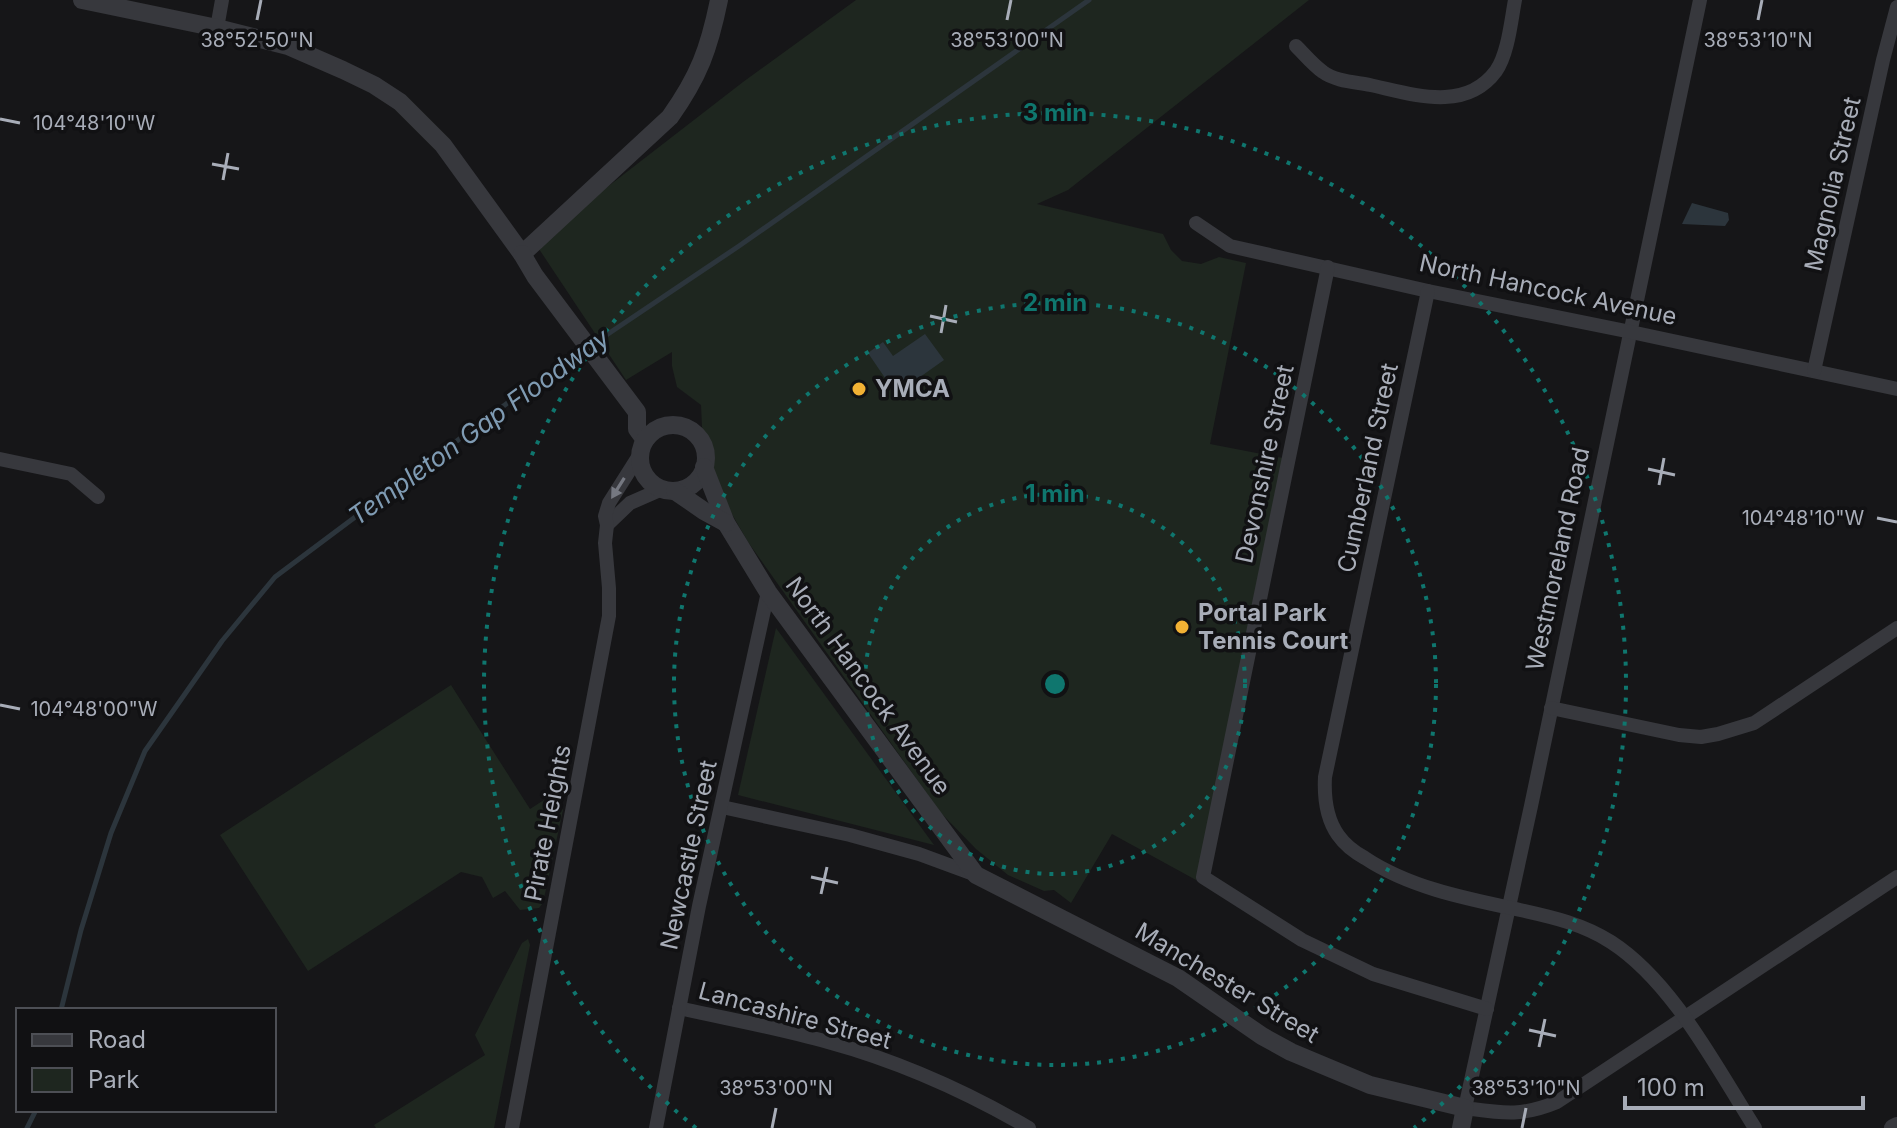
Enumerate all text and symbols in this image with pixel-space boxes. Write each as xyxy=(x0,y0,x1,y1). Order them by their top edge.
text: 38°52'50"N xyxy=(200,28,314,52)
text: 38°53'00"N xyxy=(950,28,1064,52)
text: 38°53'10"N xyxy=(1703,28,1813,52)
street label: Magnolia Street xyxy=(1798,94,1867,274)
text: 3 min xyxy=(1023,98,1087,127)
text: 104°48'10"W xyxy=(33,111,156,135)
street label: North Hancock Avenue xyxy=(1417,248,1679,331)
text: 2 min xyxy=(1023,288,1087,317)
water label: Templeton Gap Floodway xyxy=(342,321,616,532)
street label: Cumberland Street xyxy=(1331,360,1404,575)
street label: Devonshire Street xyxy=(1229,362,1300,566)
place label: YMCA xyxy=(875,374,950,403)
marker: YMCA xyxy=(850,380,868,398)
street label: Westmoreland Road xyxy=(1520,444,1595,673)
one-way arrow xyxy=(612,477,626,499)
text: 1 min xyxy=(1025,479,1085,508)
text: 104°48'10"W xyxy=(1742,506,1865,530)
street label: North Hancock Avenue xyxy=(780,571,957,800)
place label: Portal Park Tennis Court xyxy=(1198,598,1349,655)
marker: Portal Park Tennis Court xyxy=(1173,618,1191,636)
centre of rings xyxy=(1041,670,1069,698)
text: 104°48'00"W xyxy=(30,697,158,721)
street label: Pirate Heights xyxy=(518,742,577,904)
street label: Newcastle Street xyxy=(654,757,723,952)
street label: Manchester Street xyxy=(1130,916,1324,1049)
street label: Lancashire Street xyxy=(696,976,895,1055)
legend xyxy=(16,1008,276,1112)
text: Road xyxy=(88,1025,146,1054)
scale bar xyxy=(1625,1060,1863,1110)
text: Park xyxy=(88,1065,139,1094)
text: 100 m xyxy=(1637,1073,1705,1102)
text: 38°53'00"N xyxy=(719,1076,833,1100)
text: 38°53'10"N xyxy=(1471,1076,1581,1100)

